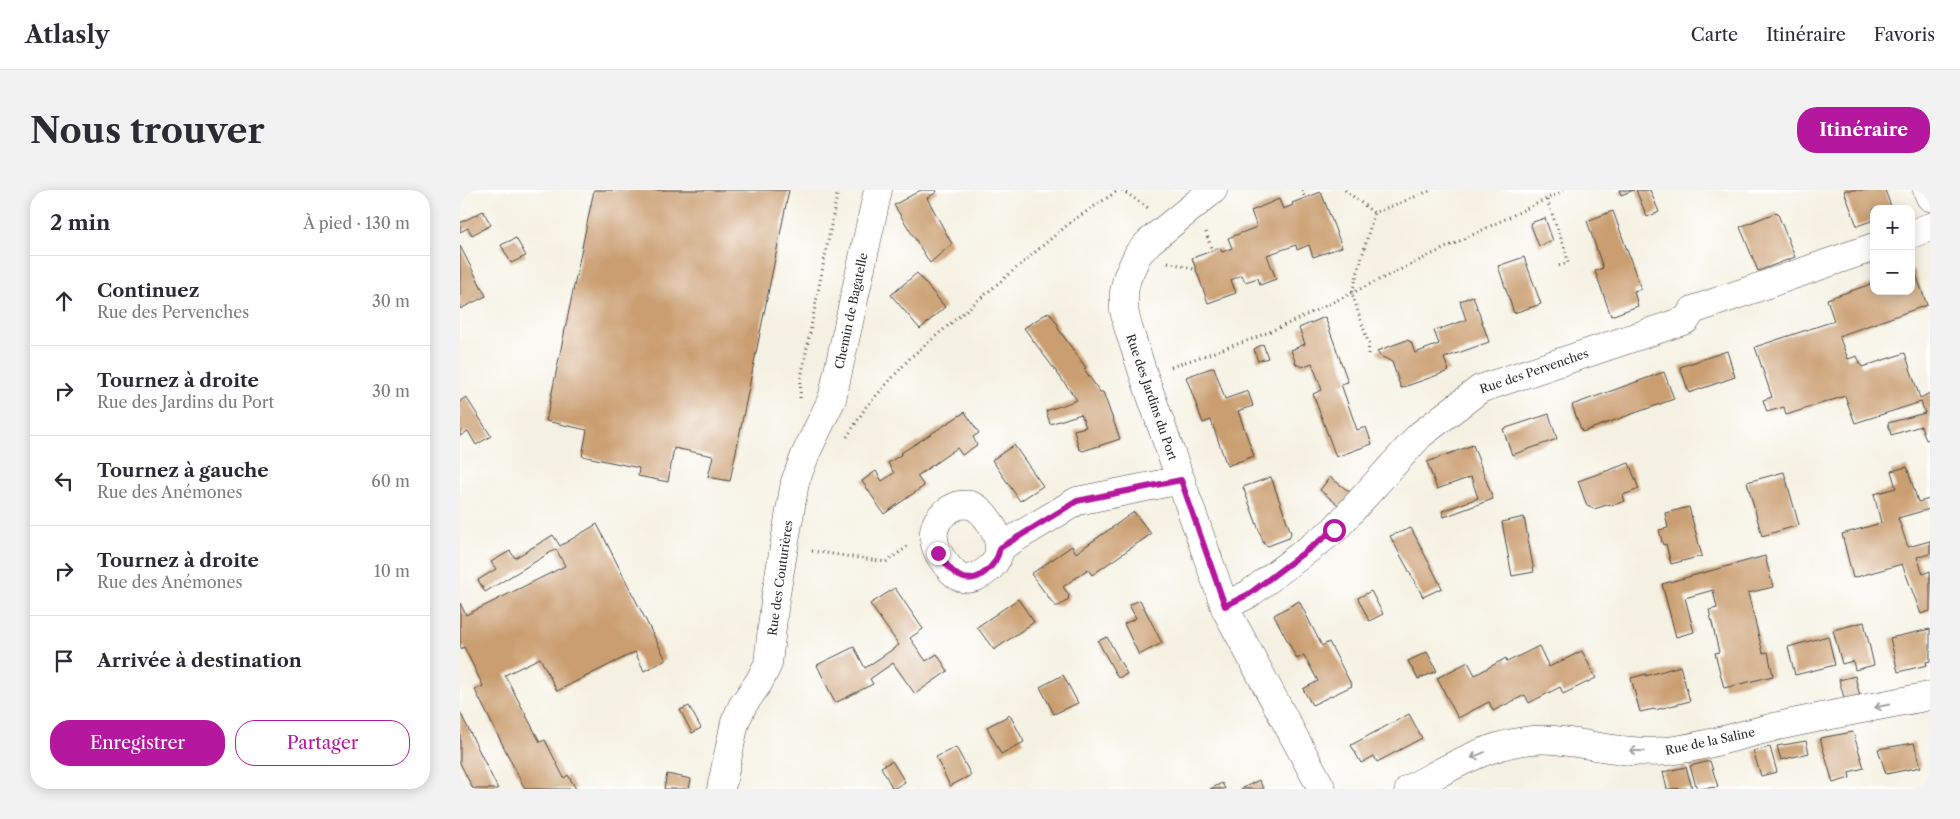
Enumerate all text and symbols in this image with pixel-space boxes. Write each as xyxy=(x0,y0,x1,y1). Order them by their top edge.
text: Atlasly xyxy=(25,20,109,49)
text: Carte xyxy=(1691,24,1738,46)
text: Itinéraire xyxy=(1766,24,1846,46)
text: Favoris xyxy=(1874,24,1935,46)
button: Itinéraire xyxy=(1797,107,1930,153)
text: Nous trouver xyxy=(30,109,265,152)
map controls xyxy=(1870,205,1915,295)
button: + xyxy=(1870,205,1915,250)
text: 2 min xyxy=(50,210,110,235)
text: À pied · 130 m xyxy=(303,213,410,233)
button: − xyxy=(1870,250,1915,295)
street label: Chemin de Bagatelle xyxy=(831,251,871,370)
text: Continuez xyxy=(97,279,199,302)
icon: ahead xyxy=(50,287,78,315)
text: 30 m xyxy=(372,291,410,311)
text: Rue des Pervenches xyxy=(97,302,249,322)
street label: Rue des Jardins du Port xyxy=(1123,332,1181,463)
street label: Rue des Pervenches xyxy=(1478,345,1590,397)
text: Tournez à droite xyxy=(97,369,259,392)
icon: right xyxy=(50,377,78,405)
text: 30 m xyxy=(372,381,410,401)
text: Rue des Jardins du Port xyxy=(97,392,274,412)
text: Tournez à gauche xyxy=(97,459,269,482)
icon: left xyxy=(50,467,78,495)
text: 60 m xyxy=(371,471,410,491)
text: Rue des Anémones xyxy=(97,482,243,502)
street label: Rue des Couturières xyxy=(764,519,796,637)
route start xyxy=(1323,519,1346,542)
route end xyxy=(927,542,950,565)
text: Tournez à droite xyxy=(97,549,259,572)
icon: right xyxy=(50,557,78,585)
text: 10 m xyxy=(374,561,410,581)
text: Rue des Anémones xyxy=(97,572,243,592)
icon: arrive xyxy=(50,647,78,675)
text: Arrivée à destination xyxy=(97,649,302,672)
one-way arrow xyxy=(1875,702,1891,711)
button: Enregistrer xyxy=(50,720,225,766)
button: Partager xyxy=(235,720,410,766)
street label: Rue de la Saline xyxy=(1664,724,1756,758)
one-way arrow xyxy=(1629,747,1645,756)
one-way arrow xyxy=(1471,751,1486,761)

